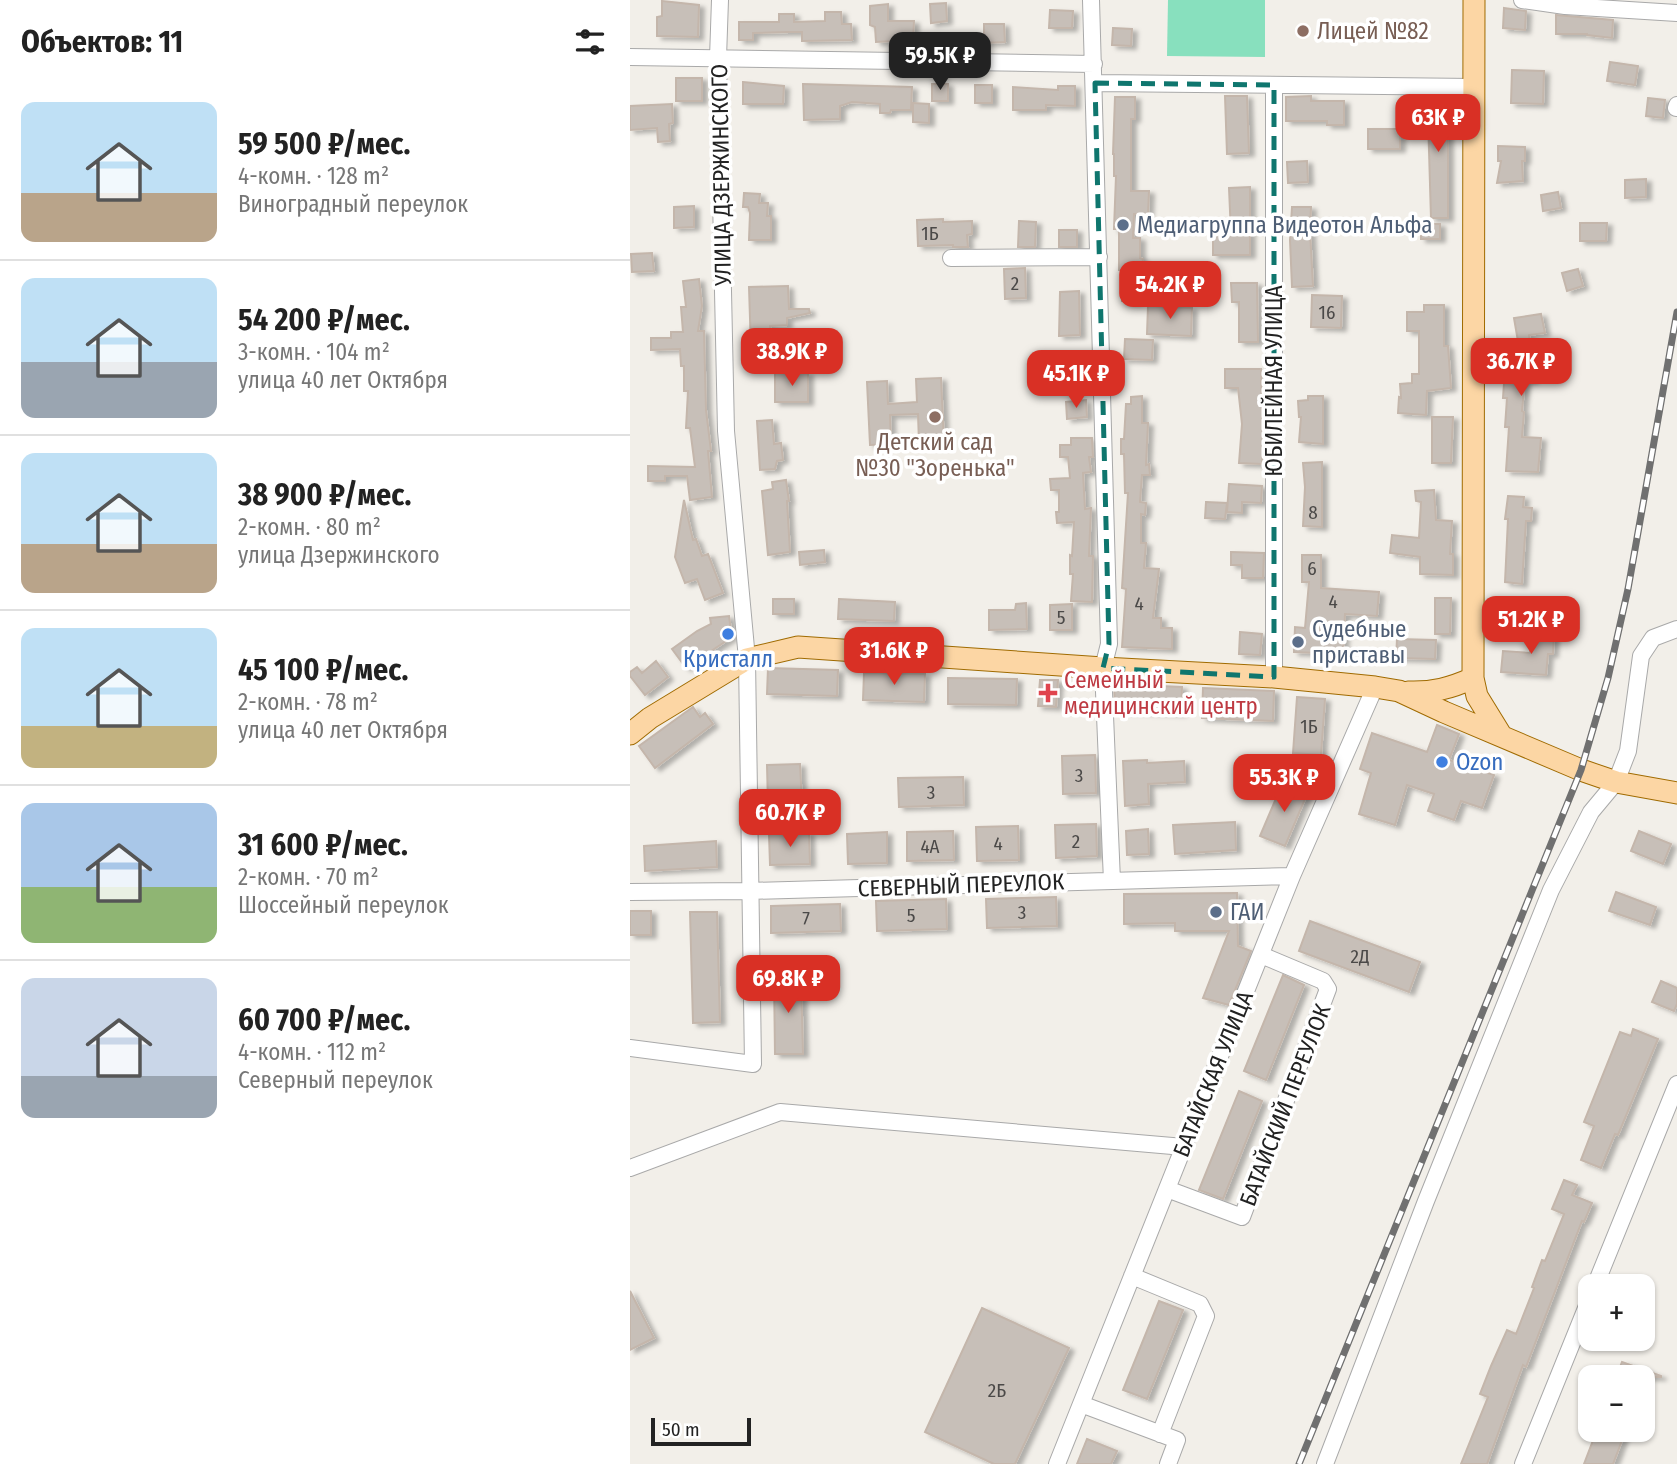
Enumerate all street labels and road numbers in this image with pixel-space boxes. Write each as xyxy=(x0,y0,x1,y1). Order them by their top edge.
street label: УЛИЦА ДЗЕРЖИНСКОГО xyxy=(705,64,737,287)
street label: ЮБИЛЕЙНАЯ УЛИЦА xyxy=(1260,285,1288,477)
street label: СЕВЕРНЫЙ ПЕРЕУЛОК xyxy=(857,867,1065,903)
street label: БАТАЙСКАЯ УЛИЦА xyxy=(1167,987,1259,1161)
street label: БАТАЙСКИЙ ПЕРЕУЛОК xyxy=(1234,999,1337,1210)

